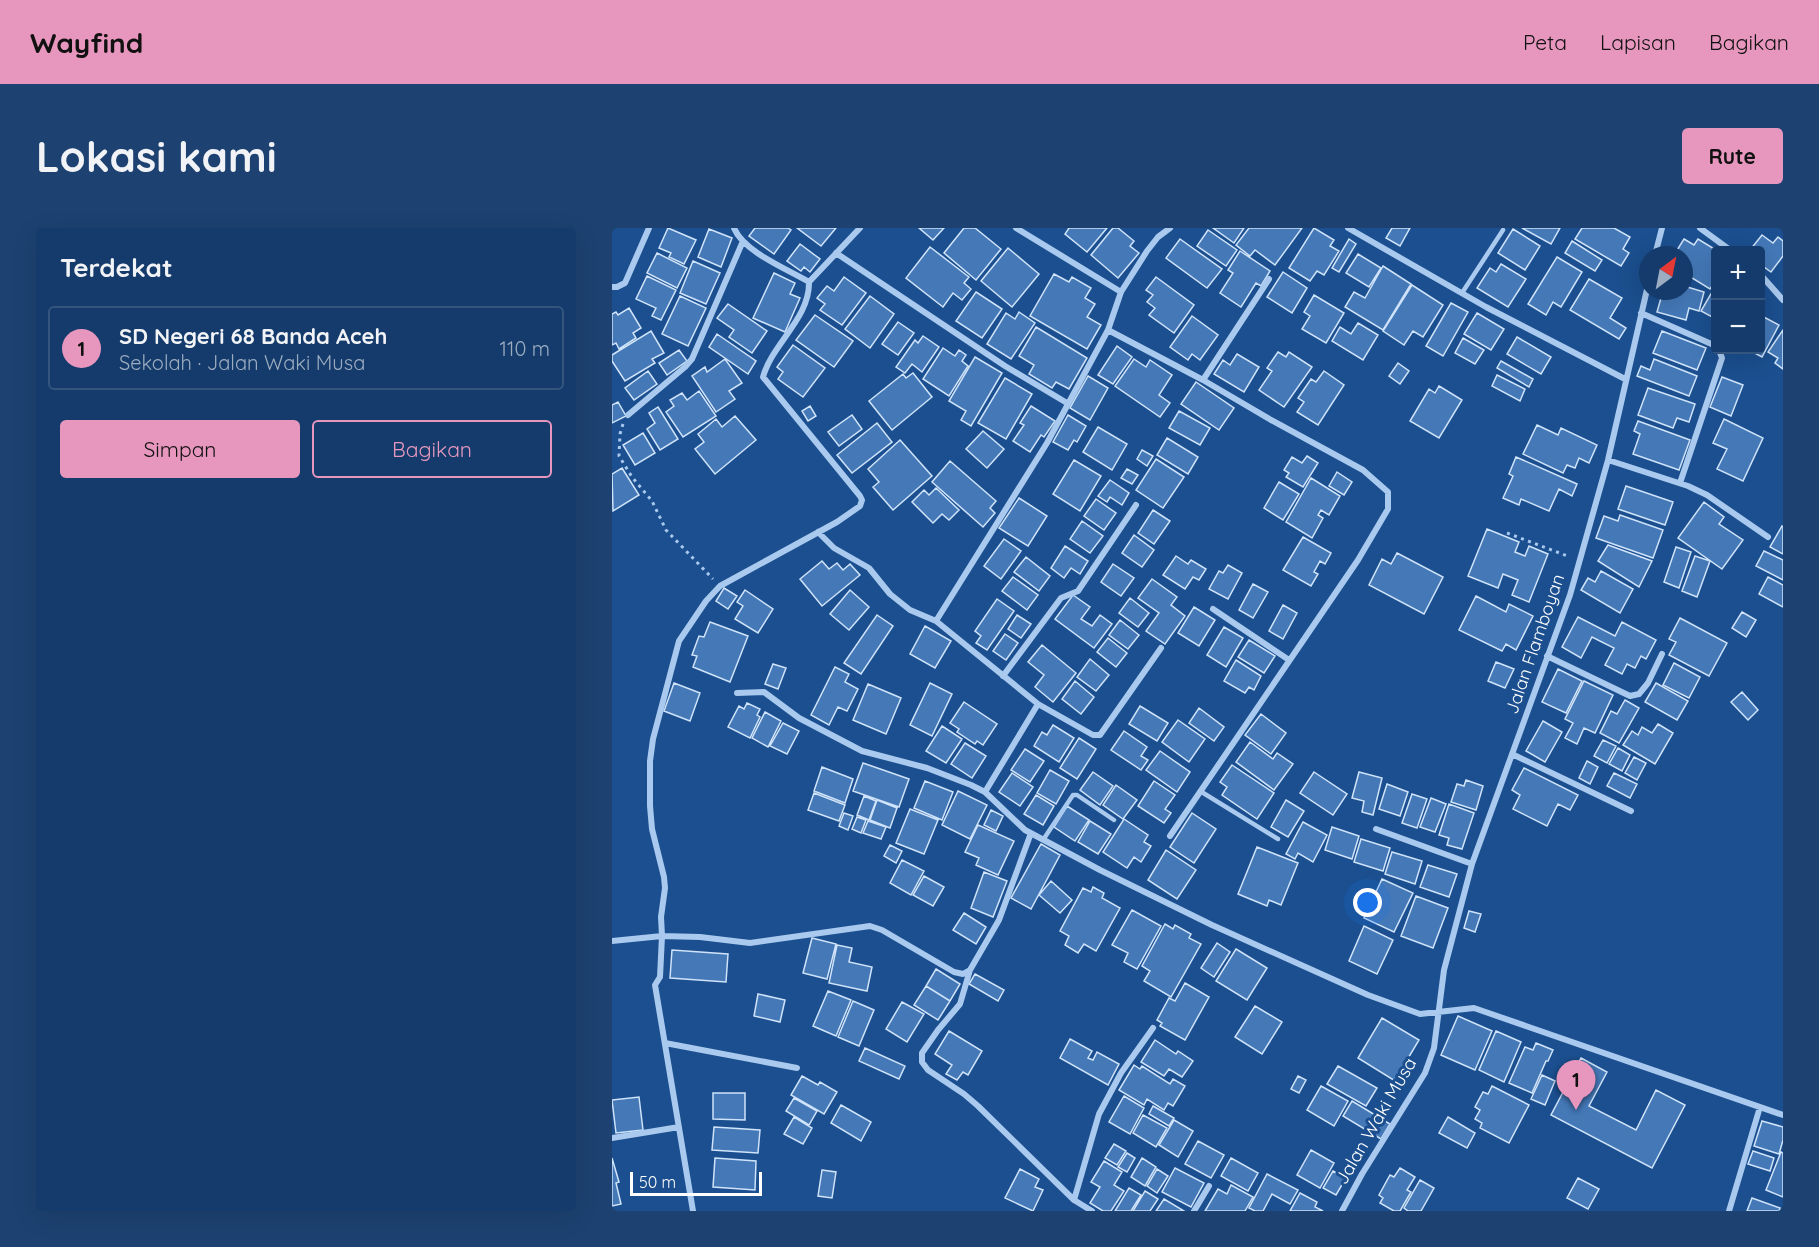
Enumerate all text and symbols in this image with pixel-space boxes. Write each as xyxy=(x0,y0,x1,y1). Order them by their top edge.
text: Wayfind xyxy=(30,25,143,60)
text: Peta xyxy=(1523,29,1567,55)
text: Lapisan xyxy=(1600,29,1676,55)
text: Bagikan xyxy=(1709,29,1789,55)
button: Rute xyxy=(1682,128,1783,184)
text: Lokasi kami xyxy=(36,130,277,183)
north arrow xyxy=(1639,246,1693,300)
map controls xyxy=(1711,246,1765,354)
button: + xyxy=(1711,246,1765,300)
text: Terdekat xyxy=(60,251,173,284)
button: − xyxy=(1711,300,1765,354)
text: SD Negeri 68 Banda Aceh xyxy=(119,322,387,350)
text: 1 xyxy=(78,336,85,361)
text: 110 m xyxy=(500,336,550,361)
text: Sekolah · Jalan Waki Musa xyxy=(119,350,365,375)
button: Simpan xyxy=(60,420,300,478)
button: Bagikan xyxy=(312,420,552,478)
street label: Jalan Flamboyan xyxy=(1500,571,1569,717)
your location xyxy=(1353,888,1382,917)
street label: Jalan Waki Musa xyxy=(1330,1053,1421,1188)
pin: 1 xyxy=(1556,1060,1596,1110)
scale bar xyxy=(630,1169,762,1196)
text: 50 m xyxy=(639,1172,676,1192)

